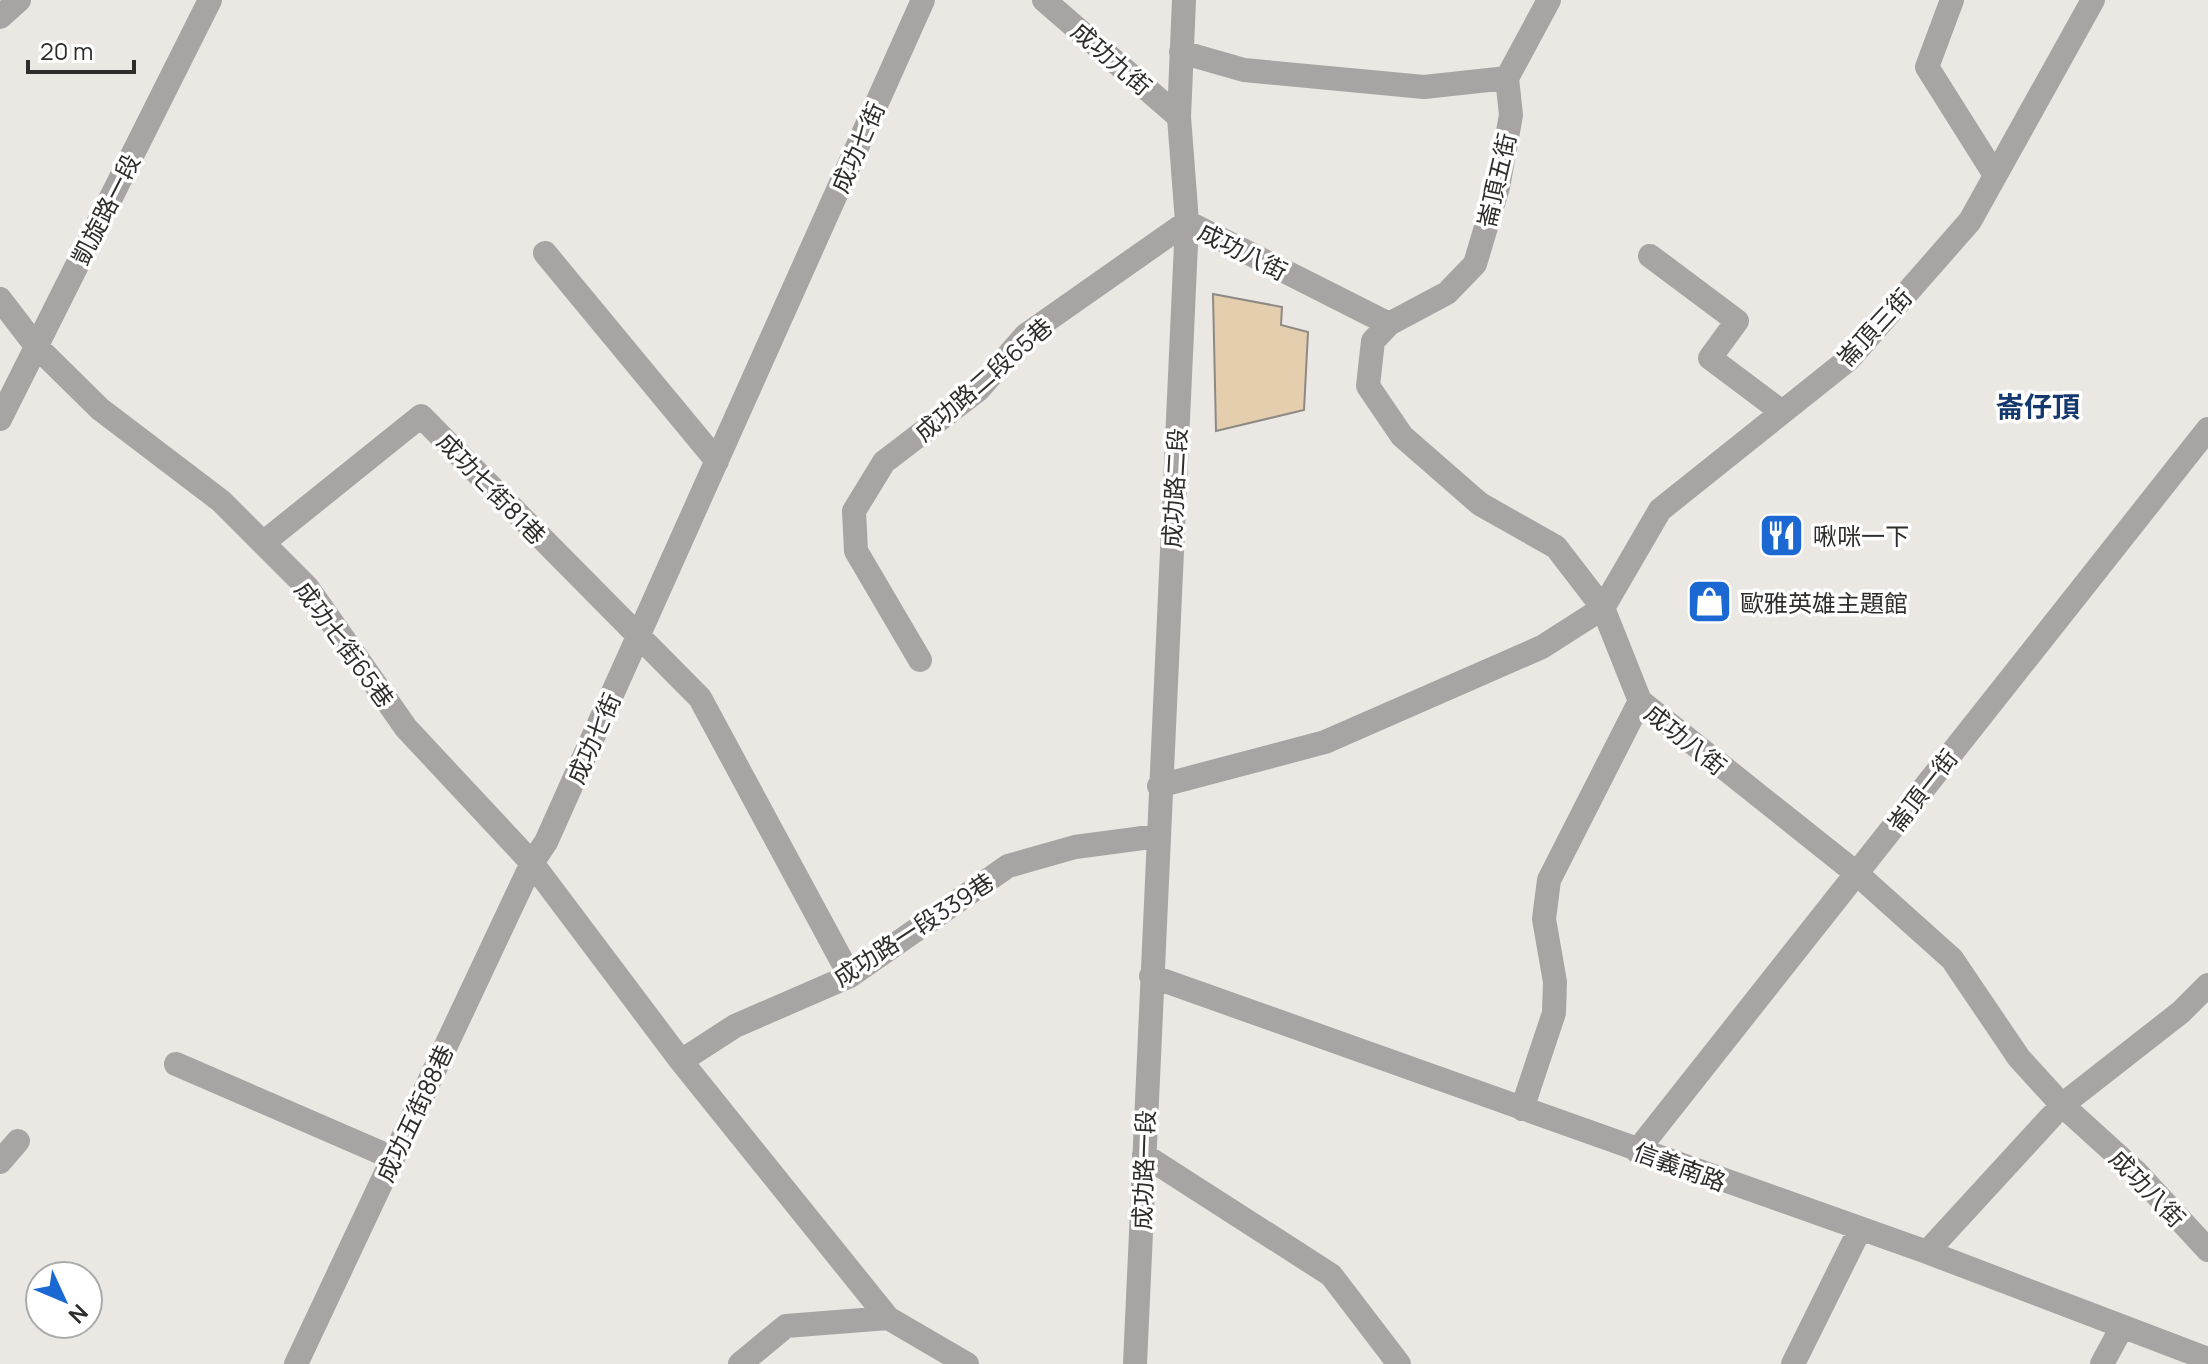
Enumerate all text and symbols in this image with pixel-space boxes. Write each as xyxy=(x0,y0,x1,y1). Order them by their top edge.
street label: 成功九街 xyxy=(1065,14,1159,102)
scale bar xyxy=(28,24,134,74)
text: 20 m xyxy=(40,34,93,67)
street label: 成功七街 xyxy=(822,96,892,198)
street label: 崙頂五街 xyxy=(1469,130,1523,230)
street label: 凱旋路一段 xyxy=(63,148,147,270)
street label: 成功八街 xyxy=(1193,215,1293,287)
street label: 崙頂三街 xyxy=(1829,281,1919,373)
street label: 成功路二段65巷 xyxy=(907,310,1059,448)
district label: 崙仔頂 xyxy=(1996,387,2080,425)
street label: 成功七街81巷 xyxy=(430,425,554,551)
street label: 成功路二段 xyxy=(1154,427,1194,549)
restaurant icon: 啾咪一下 xyxy=(1758,511,1806,559)
place label: 啾咪一下 xyxy=(1813,519,1909,552)
street label: 成功七街65巷 xyxy=(288,574,402,714)
shop icon: 歐雅英雄主題館 xyxy=(1685,578,1733,626)
place label: 歐雅英雄主題館 xyxy=(1740,586,1908,619)
street label: 成功七街 xyxy=(558,687,628,789)
street label: 成功八街 xyxy=(1638,696,1734,782)
street label: 崙頂一街 xyxy=(1879,742,1965,838)
street label: 成功路一段339巷 xyxy=(826,865,1000,993)
street label: 成功五街88巷 xyxy=(368,1039,460,1187)
street label: 成功路一段 xyxy=(1124,1109,1162,1231)
street label: 信義南路 xyxy=(1629,1134,1731,1198)
street label: 成功八街 xyxy=(2103,1142,2193,1234)
north arrow xyxy=(24,1260,104,1340)
text: N xyxy=(62,1298,95,1330)

